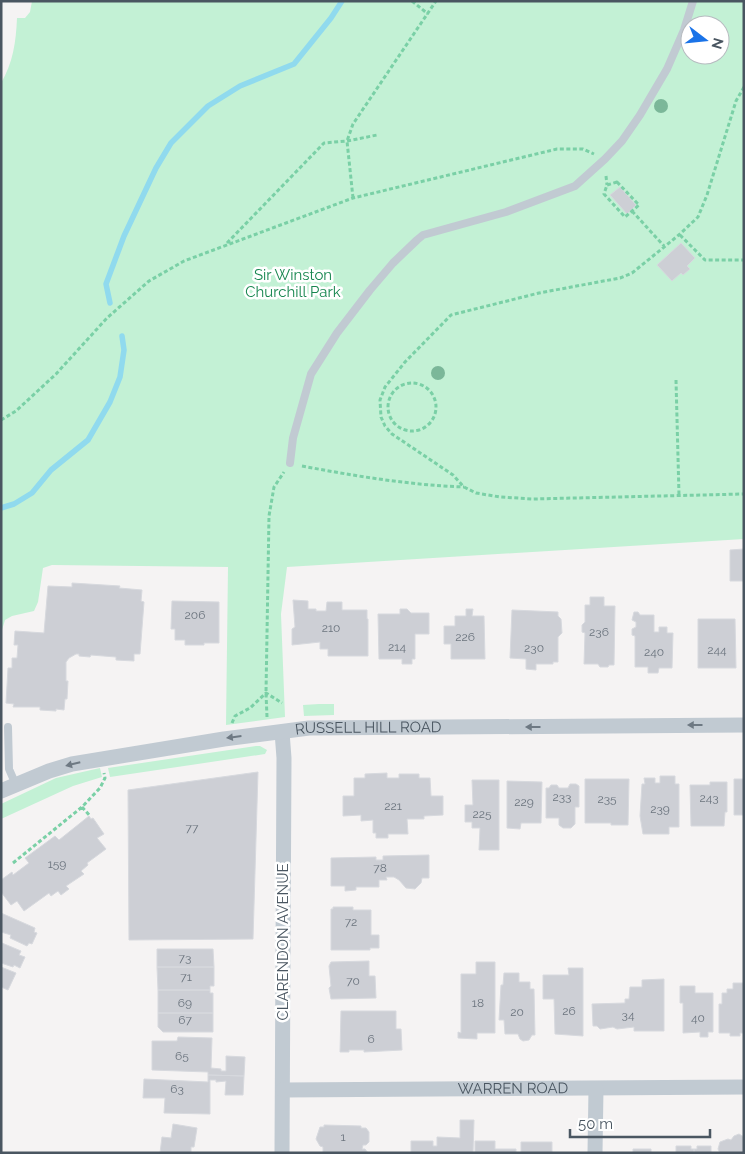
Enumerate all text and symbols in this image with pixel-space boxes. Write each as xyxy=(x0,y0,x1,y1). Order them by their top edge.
north arrow xyxy=(680,15,730,65)
text: N xyxy=(708,36,727,51)
park label: Sir Winston Churchill Park xyxy=(245,266,341,301)
house number: 206 xyxy=(185,608,205,622)
house number: 210 xyxy=(322,621,340,635)
house number: 236 xyxy=(589,625,609,639)
house number: 226 xyxy=(455,630,475,644)
house number: 214 xyxy=(388,640,406,654)
house number: 230 xyxy=(524,641,544,655)
house number: 244 xyxy=(707,643,727,657)
house number: 240 xyxy=(644,645,664,659)
street label: RUSSELL HILL ROAD xyxy=(294,718,442,739)
one-way arrow xyxy=(687,721,703,729)
one-way arrow xyxy=(524,723,540,731)
one-way arrow xyxy=(225,734,241,742)
one-way arrow xyxy=(66,760,81,768)
house number: 233 xyxy=(552,790,572,804)
house number: 243 xyxy=(699,791,719,805)
house number: 235 xyxy=(597,792,617,806)
house number: 229 xyxy=(514,795,534,809)
house number: 221 xyxy=(384,799,402,813)
house number: 239 xyxy=(650,802,670,816)
house number: 225 xyxy=(472,807,492,821)
house number: 77 xyxy=(186,821,199,835)
house number: 159 xyxy=(48,857,66,871)
house number: 78 xyxy=(373,861,387,875)
street label: CLARENDON AVENUE xyxy=(274,863,292,1021)
house number: 72 xyxy=(345,915,357,929)
house number: 73 xyxy=(179,951,191,965)
house number: 71 xyxy=(180,970,192,984)
house number: 70 xyxy=(346,974,360,988)
house number: 69 xyxy=(178,996,192,1010)
house number: 18 xyxy=(472,996,484,1010)
house number: 26 xyxy=(562,1004,576,1018)
house number: 20 xyxy=(510,1005,524,1019)
house number: 34 xyxy=(622,1008,635,1022)
house number: 40 xyxy=(691,1011,705,1025)
house number: 67 xyxy=(178,1013,192,1027)
house number: 6 xyxy=(367,1032,375,1046)
house number: 65 xyxy=(175,1049,189,1063)
street label: WARREN ROAD xyxy=(458,1079,569,1098)
house number: 63 xyxy=(170,1082,184,1096)
scale bar xyxy=(570,1106,710,1138)
text: 50 m xyxy=(578,1115,613,1133)
house number: 1 xyxy=(340,1130,346,1144)

